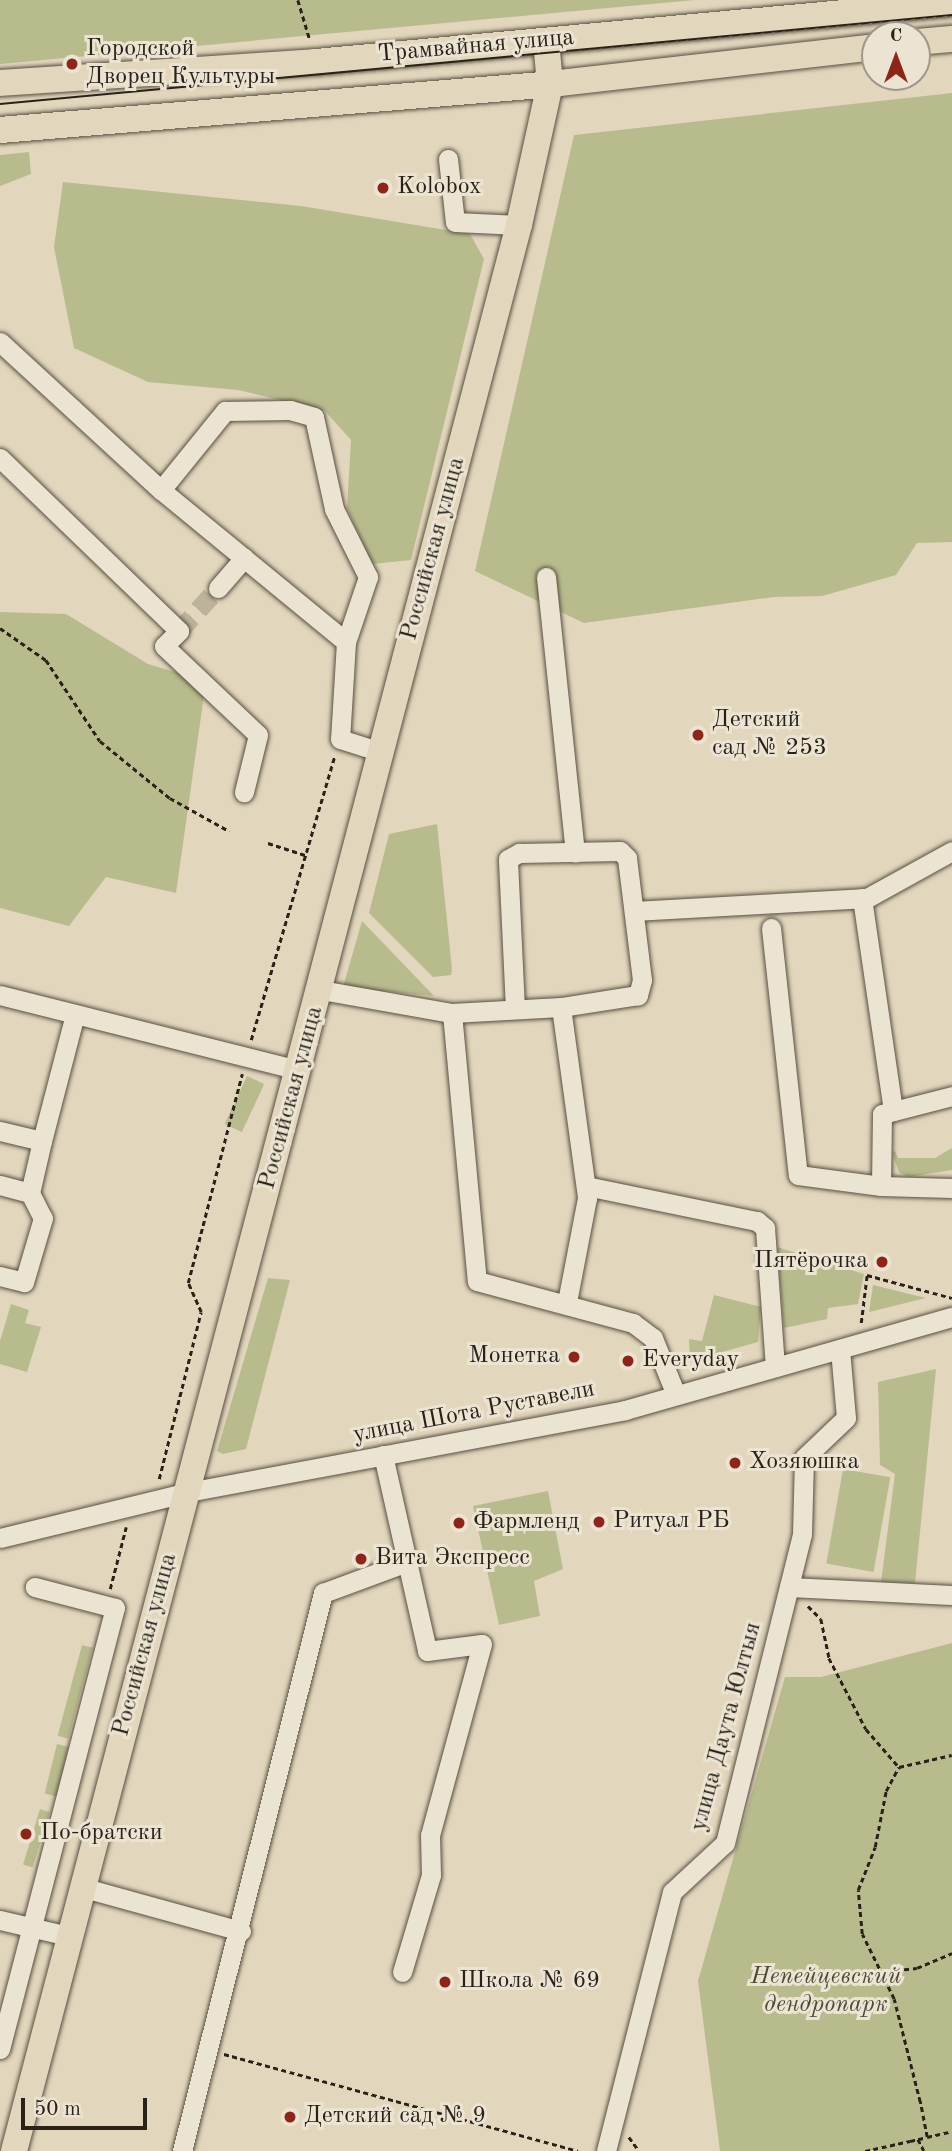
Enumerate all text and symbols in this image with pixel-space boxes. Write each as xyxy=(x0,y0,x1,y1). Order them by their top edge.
north arrow xyxy=(861,21,931,91)
street label: Трамвайная улица xyxy=(377,24,575,70)
text: С xyxy=(890,27,902,46)
place label: Городской Дворец Культуры xyxy=(86,36,275,92)
marker: Городской Дворец Культуры xyxy=(64,56,80,72)
place label: Kolobox xyxy=(397,174,482,202)
marker: Kolobox xyxy=(375,180,391,196)
street label: Российская улица xyxy=(396,454,472,644)
place label: Детский сад № 253 xyxy=(712,707,827,763)
marker: Детский сад № 253 xyxy=(690,727,706,743)
street label: Российская улица xyxy=(254,1003,330,1193)
place label: Пятёрочка xyxy=(754,1248,868,1276)
marker: Пятёрочка xyxy=(874,1254,890,1270)
place label: Монетка xyxy=(469,1343,560,1371)
place label: Everyday xyxy=(642,1347,739,1375)
marker: Монетка xyxy=(566,1349,582,1365)
marker: Everyday xyxy=(620,1353,636,1369)
street label: улица Шота Руставели xyxy=(351,1375,597,1451)
place label: Хозяюшка xyxy=(749,1449,859,1477)
marker: Хозяюшка xyxy=(727,1455,743,1471)
place label: Ритуал РБ xyxy=(613,1508,729,1536)
place label: Фармленд xyxy=(473,1509,579,1537)
marker: Ритуал РБ xyxy=(591,1514,607,1530)
marker: Фармленд xyxy=(451,1515,467,1531)
place label: Вита Экспресс xyxy=(375,1545,530,1573)
street label: Российская улица xyxy=(108,1550,184,1740)
marker: Вита Экспресс xyxy=(353,1551,369,1567)
street label: улица Даута Юлтыя xyxy=(685,1619,769,1835)
place label: По-братски xyxy=(40,1820,163,1848)
marker: По-братски xyxy=(18,1826,34,1842)
park label: Непейцевский дендропарк xyxy=(751,1964,901,2020)
place label: Школа № 69 xyxy=(459,1968,600,1996)
marker: Школа № 69 xyxy=(437,1974,453,1990)
scale bar xyxy=(24,2084,150,2128)
text: 50 m xyxy=(34,2099,81,2120)
place label: Детский сад № 9 xyxy=(304,2103,486,2131)
marker: Детский сад № 9 xyxy=(282,2109,298,2125)

